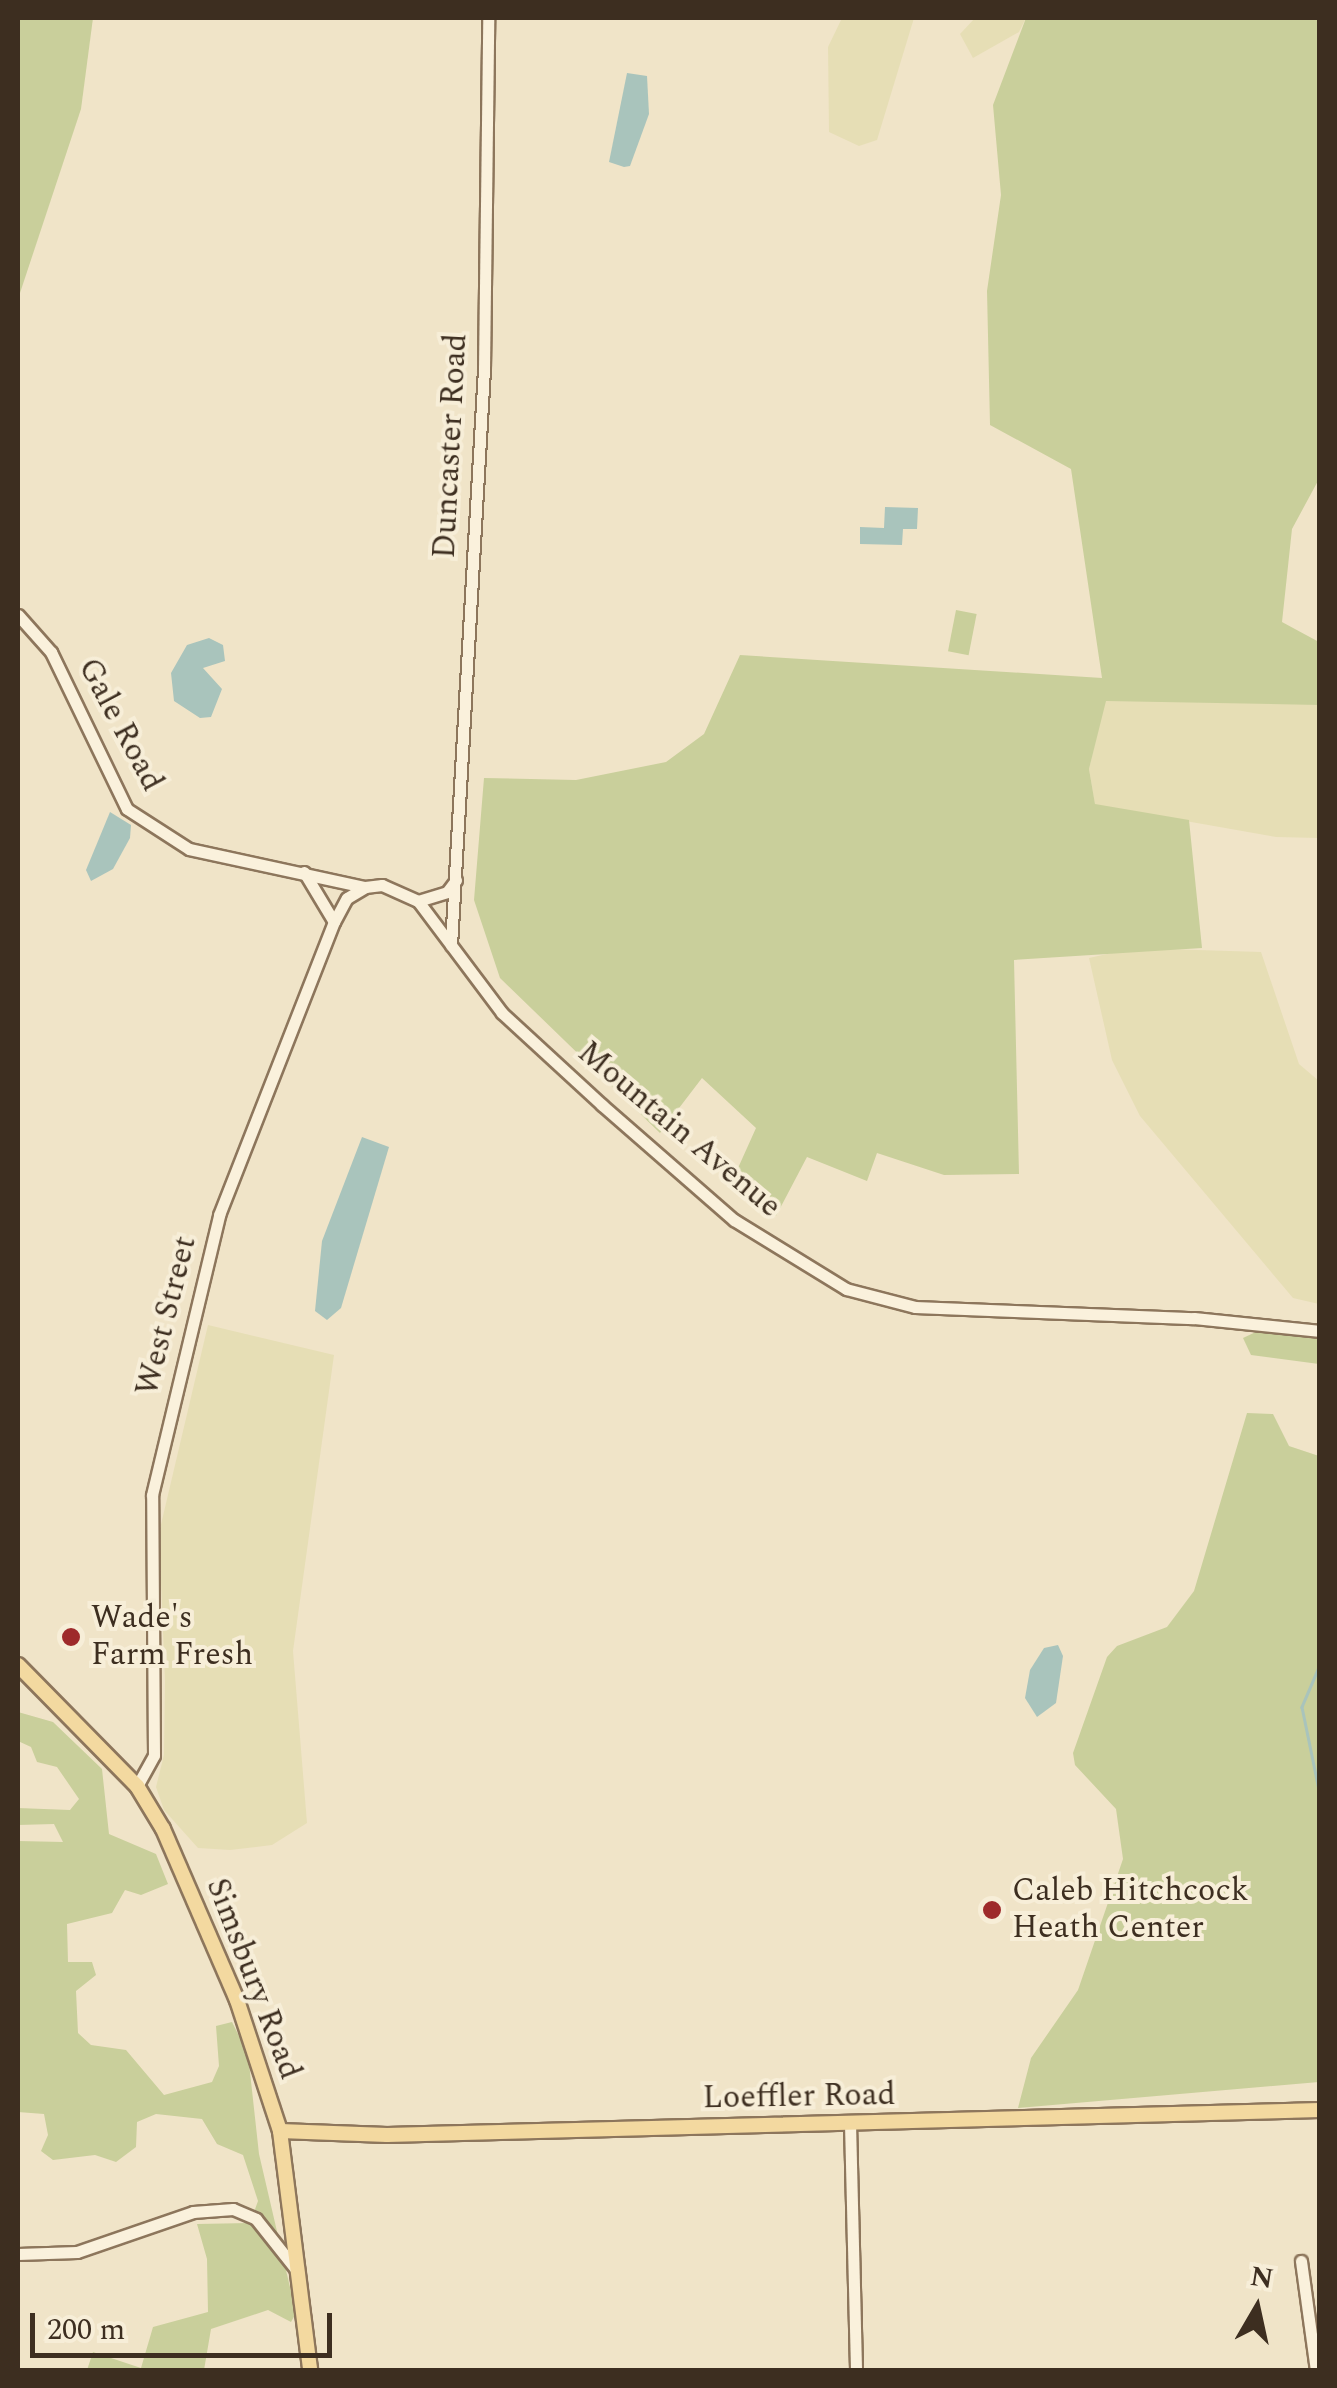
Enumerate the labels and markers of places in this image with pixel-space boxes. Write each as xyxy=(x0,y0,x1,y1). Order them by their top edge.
place label: Wade's Farm Fresh xyxy=(91,1600,253,1675)
marker: Wade's Farm Fresh xyxy=(60,1626,82,1648)
place label: Caleb Hitchcock Heath Center xyxy=(1012,1873,1249,1948)
marker: Caleb Hitchcock Heath Center xyxy=(981,1899,1003,1921)

